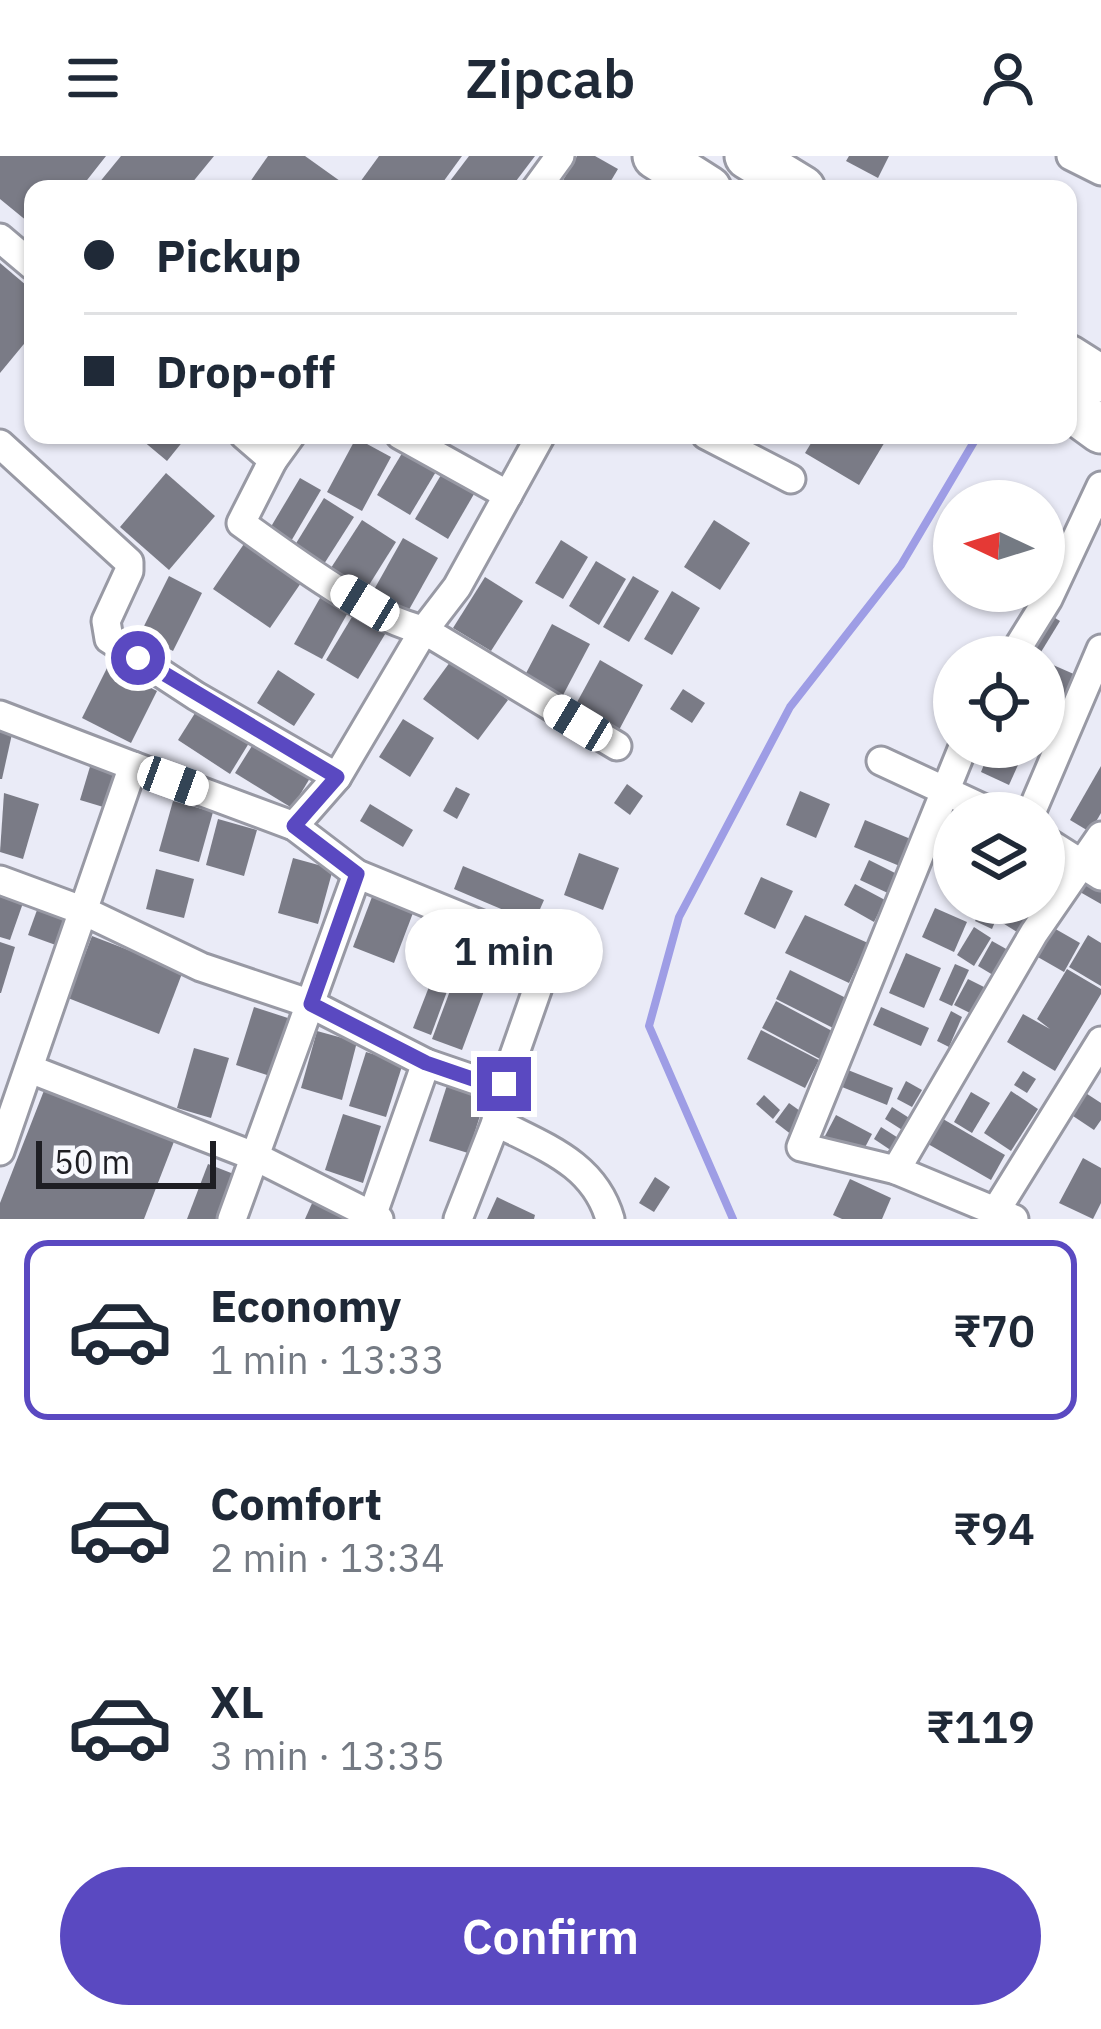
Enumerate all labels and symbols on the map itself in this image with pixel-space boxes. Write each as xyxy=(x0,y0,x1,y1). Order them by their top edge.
north arrow xyxy=(933,480,1065,612)
car xyxy=(325,569,405,637)
route start xyxy=(111,631,165,685)
car xyxy=(538,689,618,757)
car xyxy=(133,752,213,810)
callout: 1 min xyxy=(405,910,603,994)
route end xyxy=(477,1057,531,1111)
scale bar xyxy=(36,1135,216,1188)

